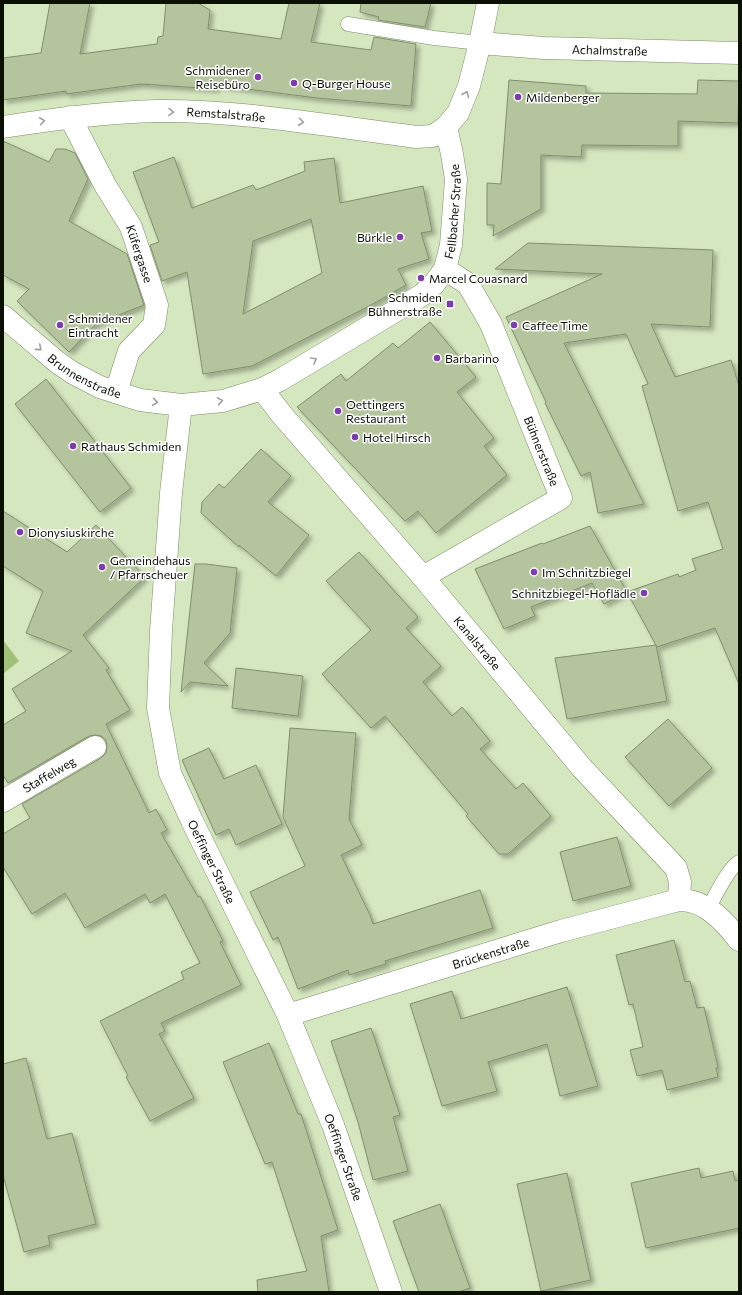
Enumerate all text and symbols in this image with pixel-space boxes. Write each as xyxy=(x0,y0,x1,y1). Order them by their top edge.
street label: Achalmstraße xyxy=(572,42,648,58)
place label: Schmidener Reisebüro xyxy=(185,63,250,91)
marker: Schmidener Reisebüro xyxy=(253,72,263,82)
place label: Q-Burger House xyxy=(302,76,391,90)
marker: Q-Burger House xyxy=(289,78,299,88)
one-way arrow xyxy=(461,90,469,97)
place label: Mildenberger xyxy=(526,90,600,104)
marker: Mildenberger xyxy=(513,92,523,102)
street label: Remstalstraße xyxy=(186,104,266,124)
one-way arrow xyxy=(168,108,174,116)
one-way arrow xyxy=(39,117,45,126)
one-way arrow xyxy=(297,117,304,126)
street label: Fellbacher Straße xyxy=(441,163,463,260)
street label: Küfergasse xyxy=(124,223,156,284)
place label: Bürkle xyxy=(357,230,392,244)
marker: Bürkle xyxy=(395,232,405,242)
place label: Marcel Couasnard xyxy=(429,271,527,285)
marker: Marcel Couasnard xyxy=(416,273,426,283)
place label: Schmiden Bühnerstraße xyxy=(368,290,442,318)
marker: Schmiden Bühnerstraße xyxy=(445,299,455,309)
place label: Schmidener Eintracht xyxy=(68,311,133,339)
place label: Caffee Time xyxy=(522,318,588,332)
marker: Schmidener Eintracht xyxy=(55,320,65,330)
marker: Caffee Time xyxy=(509,320,519,330)
one-way arrow xyxy=(34,343,42,350)
street label: Brunnenstraße xyxy=(45,350,123,400)
place label: Barbarino xyxy=(445,351,499,365)
marker: Barbarino xyxy=(432,353,442,363)
one-way arrow xyxy=(310,358,317,365)
one-way arrow xyxy=(152,397,158,406)
one-way arrow xyxy=(217,397,223,405)
place label: Oettingers Restaurant xyxy=(346,397,406,425)
marker: Oettingers Restaurant xyxy=(333,406,343,416)
street label: Bühnerstraße xyxy=(522,414,562,488)
place label: Hotel Hirsch xyxy=(363,430,431,444)
marker: Hotel Hirsch xyxy=(350,432,360,442)
place label: Rathaus Schmiden xyxy=(81,439,181,453)
marker: Rathaus Schmiden xyxy=(68,441,78,451)
place label: Dionysiuskirche xyxy=(28,525,114,539)
marker: Dionysiuskirche xyxy=(15,527,25,537)
place label: Gemeindehaus / Pfarrscheuer xyxy=(110,553,190,581)
marker: Gemeindehaus / Pfarrscheuer xyxy=(97,562,107,572)
place label: Im Schnitzbiegel xyxy=(542,565,631,579)
marker: Im Schnitzbiegel xyxy=(529,567,539,577)
place label: Schnitzbiegel-Hoflädle xyxy=(512,586,636,600)
marker: Schnitzbiegel-Hoflädle xyxy=(639,588,649,598)
street label: Kanalstraße xyxy=(451,613,504,672)
street label: Staffelweg xyxy=(20,753,78,795)
street label: Oeffinger Straße xyxy=(185,817,239,906)
street label: Brückenstraße xyxy=(451,934,531,971)
street label: Oeffinger Straße xyxy=(322,1111,366,1202)

